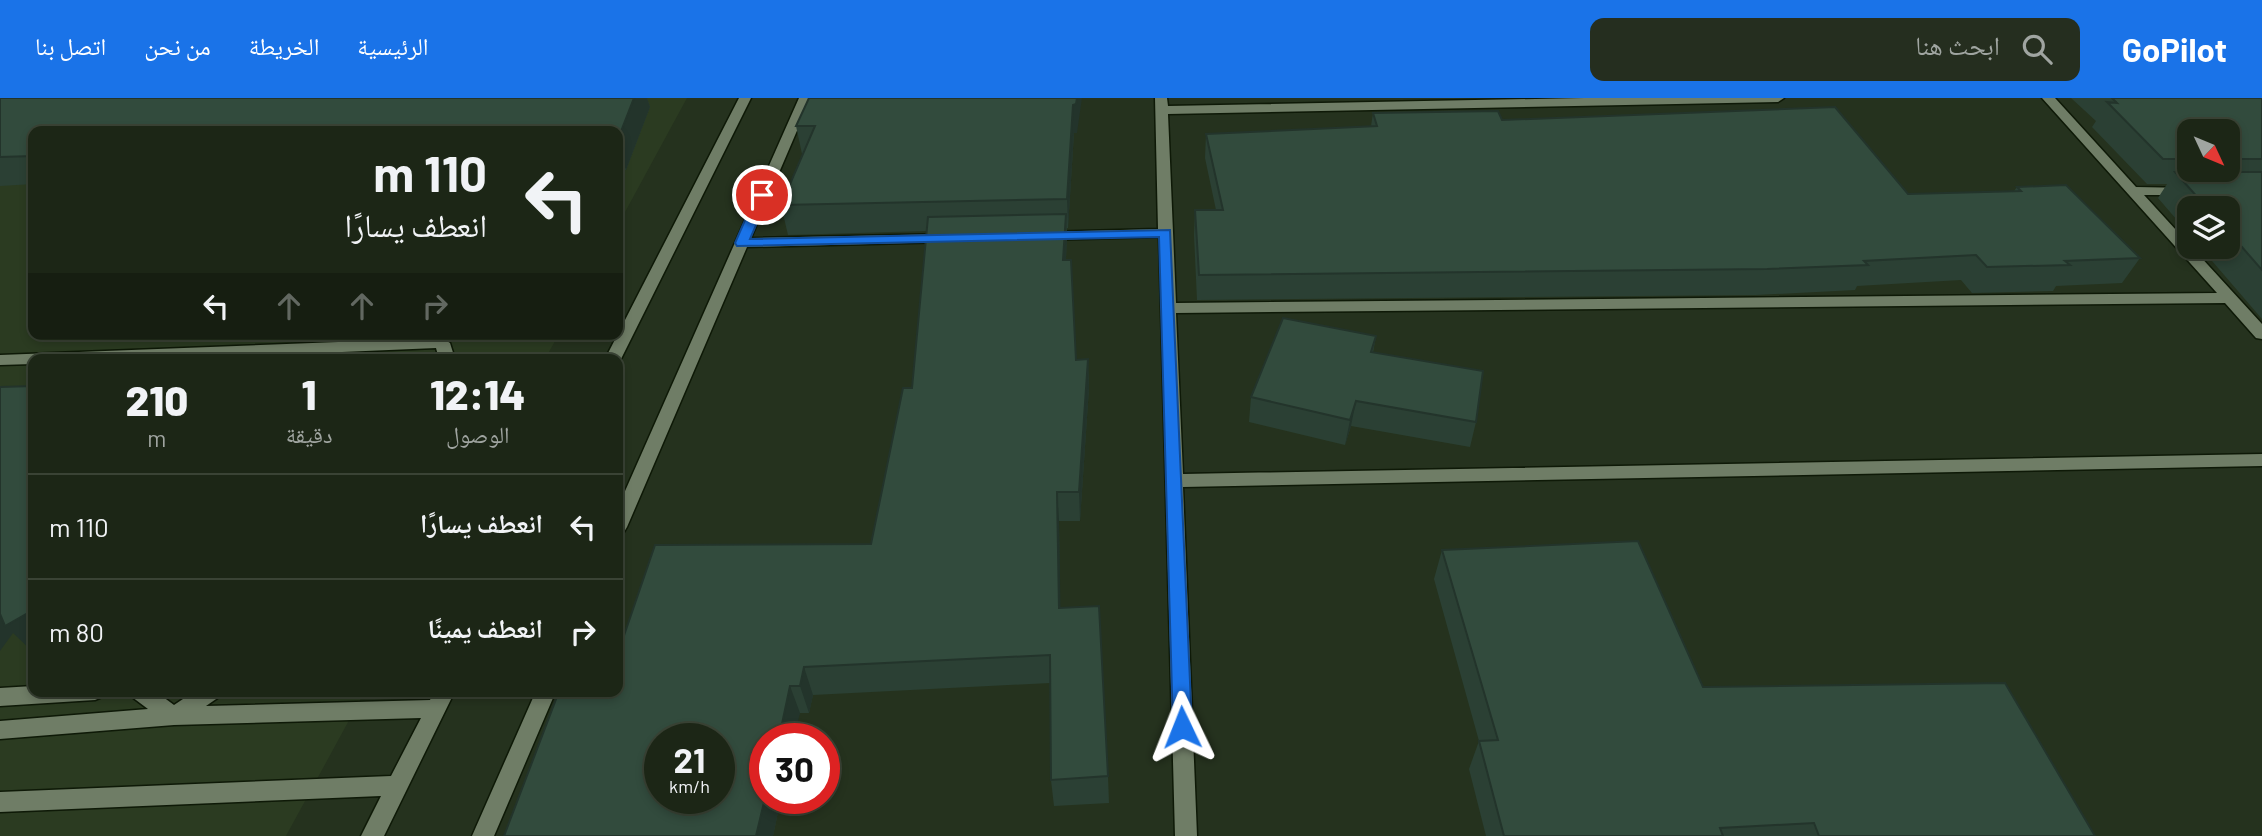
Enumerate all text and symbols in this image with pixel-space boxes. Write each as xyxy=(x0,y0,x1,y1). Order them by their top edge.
search box xyxy=(1590,18,2080,81)
text: ابحث هنا xyxy=(1915,29,2000,60)
text: GoPilot xyxy=(2122,29,2227,69)
icon: search xyxy=(2018,30,2056,68)
text: اتصل بنا xyxy=(35,31,106,60)
text: من نحن xyxy=(144,31,211,60)
text: الخريطة xyxy=(249,31,319,60)
text: الرئيسية xyxy=(357,31,429,60)
north arrow xyxy=(2177,119,2240,182)
map controls xyxy=(2177,119,2240,259)
text: 110 m xyxy=(373,143,487,202)
icon: left xyxy=(511,154,602,245)
pin xyxy=(732,165,792,225)
icon: arrive xyxy=(743,176,781,214)
button: layers xyxy=(2177,196,2240,259)
text: انعطف يسارًا xyxy=(344,205,487,243)
icon: left xyxy=(197,287,235,325)
icon: ahead xyxy=(270,287,308,325)
icon: ahead xyxy=(343,287,381,325)
icon: right xyxy=(416,287,454,325)
text: 1 xyxy=(302,368,317,418)
text: 12:14 xyxy=(430,368,526,418)
text: 210 xyxy=(126,374,188,424)
text: دقيقة xyxy=(286,420,332,448)
text: الوصول xyxy=(446,420,510,448)
text: m xyxy=(147,424,166,452)
text: انعطف يسارًا xyxy=(420,507,543,538)
icon: left xyxy=(564,508,602,546)
text: 110 m xyxy=(49,511,109,542)
text: انعطف يمينًا xyxy=(428,612,543,643)
icon: right xyxy=(564,613,602,651)
text: 80 m xyxy=(49,616,104,647)
position arrow xyxy=(1145,690,1219,764)
speed limit sign: 30 xyxy=(749,723,840,814)
text: 21 xyxy=(674,738,705,780)
text: km/h xyxy=(669,775,710,797)

